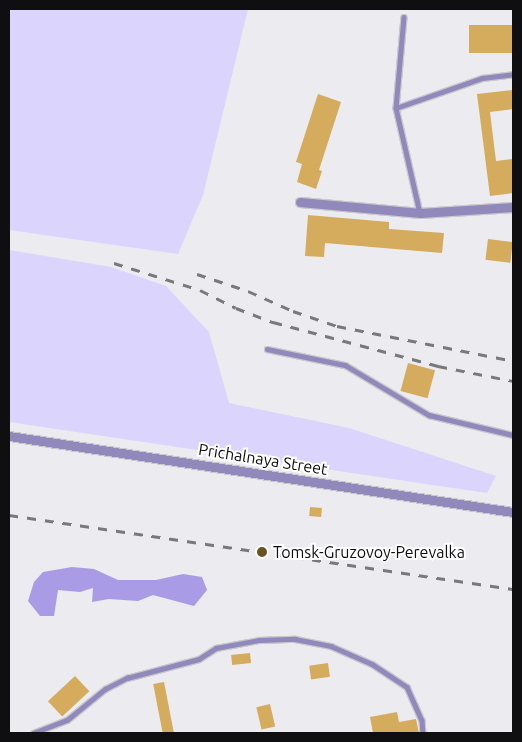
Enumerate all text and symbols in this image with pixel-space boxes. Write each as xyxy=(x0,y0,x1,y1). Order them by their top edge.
street label: Prichalnaya Street xyxy=(197,439,329,479)
place label: Tomsk-Gruzovoy-Perevalka xyxy=(273,542,465,562)
marker: Tomsk-Gruzovoy-Perevalka xyxy=(255,545,269,559)

